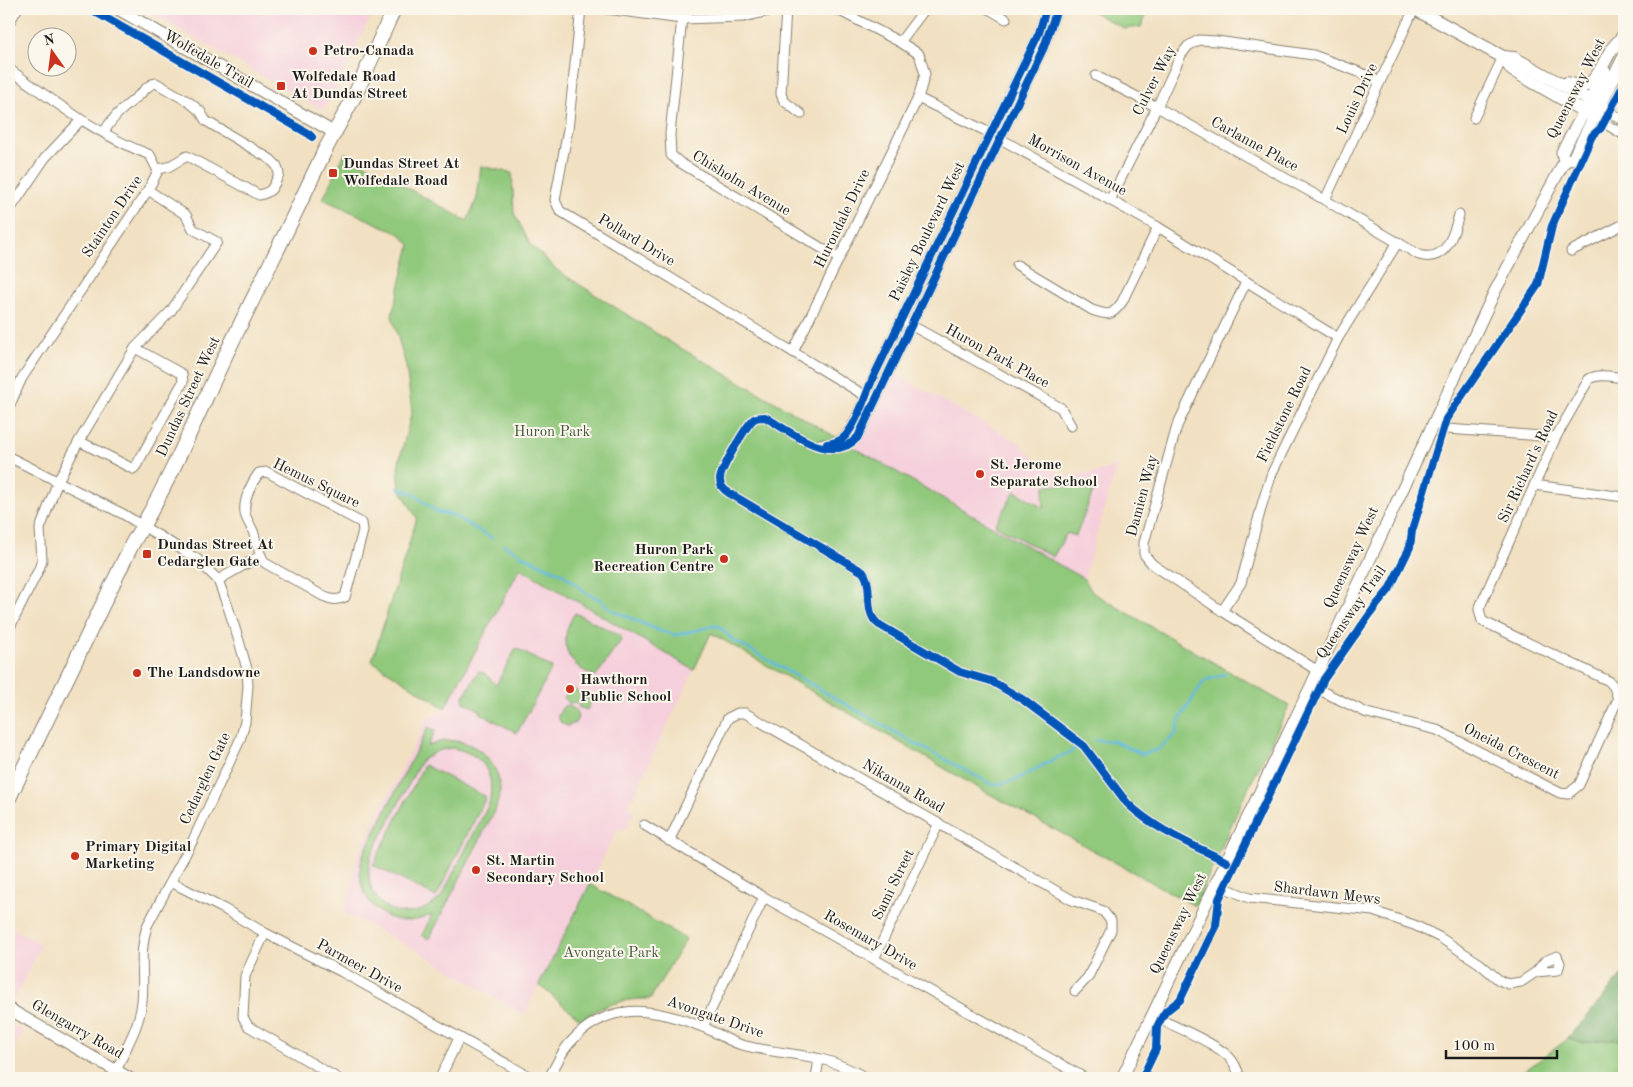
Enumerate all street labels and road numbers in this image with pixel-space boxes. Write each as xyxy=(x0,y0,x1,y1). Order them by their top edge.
street label: Wolfedale Trail xyxy=(161,28,255,92)
street label: Queensway West xyxy=(1545,36,1609,142)
street label: Culver Way xyxy=(1131,43,1179,118)
street label: Louis Drive xyxy=(1335,61,1381,137)
street label: Carlanne Place xyxy=(1208,115,1300,175)
street label: Morrison Avenue xyxy=(1025,133,1129,199)
street label: Chisholm Avenue xyxy=(689,149,793,219)
street label: Paisley Boulevard West xyxy=(888,160,968,304)
street label: Hurondale Drive xyxy=(813,167,873,271)
street label: Stainton Drive xyxy=(80,173,146,261)
street label: Pollard Drive xyxy=(595,212,677,270)
street label: Huron Park Place xyxy=(943,322,1051,392)
street label: Dundas Street West xyxy=(155,334,223,460)
street label: Fieldstone Road xyxy=(1255,364,1315,465)
street label: Sir Richard's Road xyxy=(1496,408,1562,526)
street label: Damien Way xyxy=(1125,453,1161,539)
street label: Hemus Square xyxy=(270,457,362,512)
street label: Queensway West xyxy=(1322,505,1382,611)
street label: Queensway Trail xyxy=(1314,564,1390,662)
street label: Oneida Crescent xyxy=(1461,721,1561,783)
street label: Cedarglen Gate xyxy=(178,730,234,828)
street label: Nikanna Road xyxy=(859,757,947,817)
street label: Sami Street xyxy=(870,847,918,923)
street label: Queensway West xyxy=(1148,871,1210,977)
street label: Shardawn Mews xyxy=(1273,880,1381,908)
street label: Rosemary Drive xyxy=(821,908,919,974)
street label: Parmeer Drive xyxy=(314,937,404,997)
street label: Avongate Drive xyxy=(665,994,765,1042)
street label: Glengarry Road xyxy=(29,998,126,1062)

